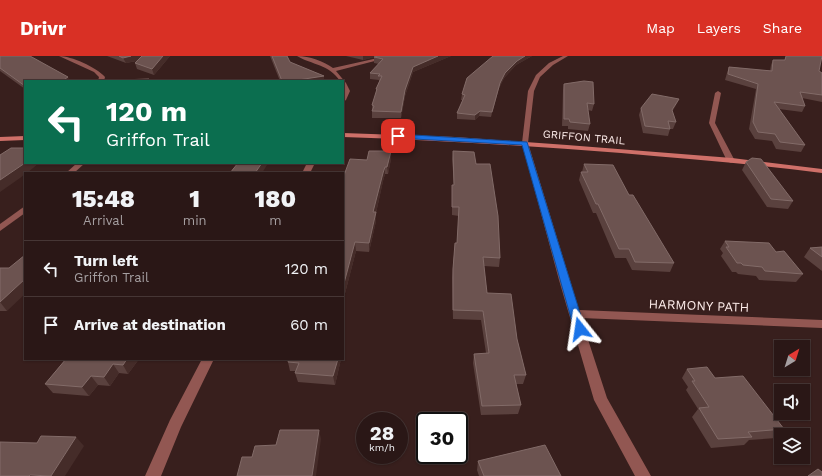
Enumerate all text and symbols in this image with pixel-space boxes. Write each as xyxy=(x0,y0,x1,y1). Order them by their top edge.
text: Drivr xyxy=(20,17,66,40)
text: Map xyxy=(646,20,675,36)
text: Layers xyxy=(697,20,741,36)
text: Share xyxy=(763,20,802,36)
text: 120 m xyxy=(106,95,187,128)
icon: left xyxy=(40,96,92,148)
pin xyxy=(381,119,415,153)
icon: arrive xyxy=(387,125,409,147)
street label: GRIFFON TRAIL xyxy=(542,127,626,148)
text: Griffon Trail xyxy=(106,129,210,150)
text: 15:48 xyxy=(72,185,135,213)
text: 1 xyxy=(189,185,200,213)
text: 180 xyxy=(255,185,296,213)
text: Arrival xyxy=(83,213,124,228)
text: min xyxy=(183,213,207,228)
text: m xyxy=(269,213,282,228)
text: Turn left xyxy=(74,252,138,270)
icon: left xyxy=(40,258,62,280)
text: 120 m xyxy=(285,260,328,278)
text: Griffon Trail xyxy=(74,270,149,285)
street label: HARMONY PATH xyxy=(648,296,750,315)
position arrow xyxy=(559,308,601,350)
icon: arrive xyxy=(40,314,62,336)
text: Arrive at destination xyxy=(74,316,226,334)
text: 60 m xyxy=(290,316,328,334)
north arrow xyxy=(774,340,810,376)
map controls xyxy=(774,340,810,464)
button: sound xyxy=(774,384,810,420)
speed limit sign: 30 xyxy=(416,412,468,464)
text: 28 xyxy=(370,421,394,445)
button: layers xyxy=(774,428,810,464)
text: km/h xyxy=(369,442,395,453)

